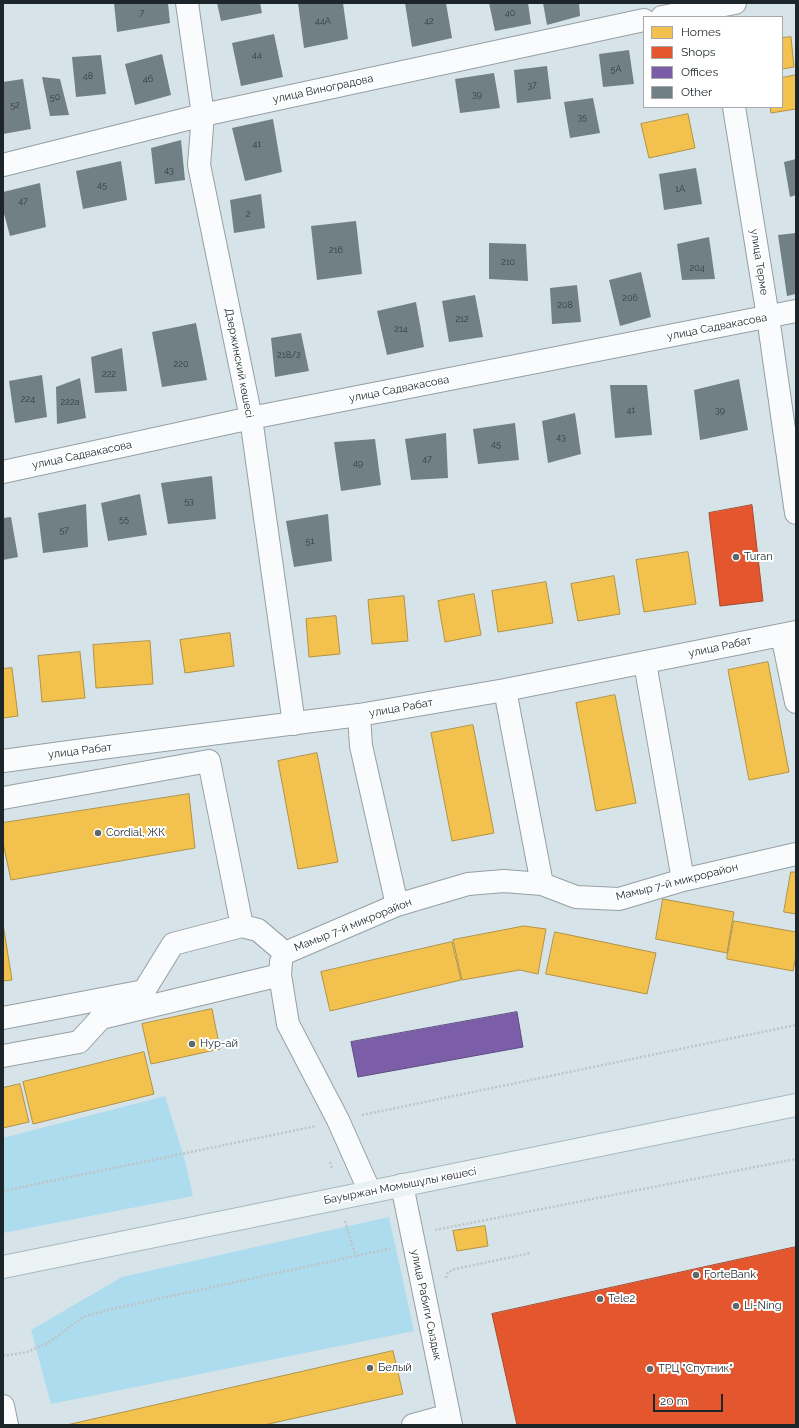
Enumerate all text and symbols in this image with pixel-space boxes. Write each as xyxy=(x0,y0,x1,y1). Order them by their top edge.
house number: 7 xyxy=(140,8,144,18)
house number: 40 xyxy=(505,8,515,18)
house number: 44А xyxy=(315,16,331,26)
house number: 42 xyxy=(424,16,434,26)
legend xyxy=(643,16,783,108)
text: Homes xyxy=(681,25,721,39)
text: Shops xyxy=(681,45,716,59)
house number: 44 xyxy=(252,50,262,60)
house number: 5А xyxy=(611,64,621,74)
text: Offices xyxy=(681,65,718,79)
house number: 48 xyxy=(83,71,93,81)
street label: улица Виноградова xyxy=(271,72,375,106)
house number: 46 xyxy=(143,74,153,84)
house number: 37 xyxy=(527,80,537,90)
text: Other xyxy=(681,85,712,99)
house number: 39 xyxy=(472,89,482,99)
house number: 50 xyxy=(50,92,60,102)
house number: 52 xyxy=(10,100,20,110)
house number: 35 xyxy=(577,112,587,122)
house number: 41 xyxy=(253,139,261,149)
house number: 43 xyxy=(164,165,174,175)
house number: 45 xyxy=(97,180,107,190)
house number: 1А xyxy=(675,184,685,194)
house number: 47 xyxy=(18,196,28,206)
house number: 2 xyxy=(246,209,250,219)
street label: улица Терме xyxy=(747,228,771,296)
house number: 216 xyxy=(329,245,343,255)
house number: 210 xyxy=(501,257,515,267)
house number: 204 xyxy=(689,263,705,273)
house number: 206 xyxy=(622,293,638,303)
house number: 208 xyxy=(557,300,573,310)
street label: Дзержинский көшесі xyxy=(222,307,256,419)
street label: улица Садвакасова xyxy=(666,311,768,343)
house number: 212 xyxy=(455,314,469,324)
house number: 214 xyxy=(394,324,408,334)
house number: 218/2 xyxy=(277,350,301,360)
house number: 220 xyxy=(174,359,188,369)
house number: 222 xyxy=(102,369,116,379)
street label: улица Садвакасова xyxy=(348,373,450,405)
house number: 224 xyxy=(21,394,35,404)
house number: 222а xyxy=(61,397,79,407)
house number: 41 xyxy=(627,405,635,415)
house number: 39 xyxy=(715,405,725,415)
house number: 43 xyxy=(556,432,566,442)
street label: улица Садвакасова xyxy=(31,438,133,472)
house number: 45 xyxy=(491,439,501,449)
house number: 47 xyxy=(422,454,432,464)
house number: 49 xyxy=(353,458,363,468)
house number: 53 xyxy=(184,496,194,506)
house number: 55 xyxy=(119,514,129,524)
house number: 57 xyxy=(59,525,69,535)
house number: 51 xyxy=(306,536,314,546)
place label: Turan xyxy=(744,550,773,564)
marker: Turan xyxy=(731,552,741,562)
street label: улица Рабат xyxy=(687,634,753,660)
street label: улица Рабат xyxy=(368,696,434,720)
street label: улица Рабат xyxy=(47,741,113,761)
place label: Cordial, ЖК xyxy=(106,826,165,840)
marker: Cordial, ЖК xyxy=(93,828,103,838)
street label: Мамыр 7-й микрорайон xyxy=(615,860,739,904)
street label: Мамыр 7-й микрорайон xyxy=(292,895,414,955)
place label: Нур-ай xyxy=(200,1037,238,1051)
marker: Нур-ай xyxy=(187,1039,197,1049)
street label: Бауыржан Момышұлы көшесі xyxy=(323,1165,477,1207)
street label: улица Рабиги Сыздык xyxy=(408,1248,444,1362)
place label: ForteBank xyxy=(704,1268,756,1282)
marker: ForteBank xyxy=(691,1270,701,1280)
place label: Tele2 xyxy=(608,1292,635,1306)
marker: Tele2 xyxy=(595,1294,605,1304)
place label: Li-Ning xyxy=(744,1299,782,1313)
marker: Li-Ning xyxy=(731,1301,741,1311)
place label: Белый xyxy=(378,1361,412,1375)
place label: ТРЦ "Спутник" xyxy=(658,1362,733,1376)
marker: Белый xyxy=(365,1363,375,1373)
marker: ТРЦ "Спутник" xyxy=(645,1364,655,1374)
scale bar xyxy=(655,1386,725,1412)
text: 20 m xyxy=(660,1394,688,1408)

